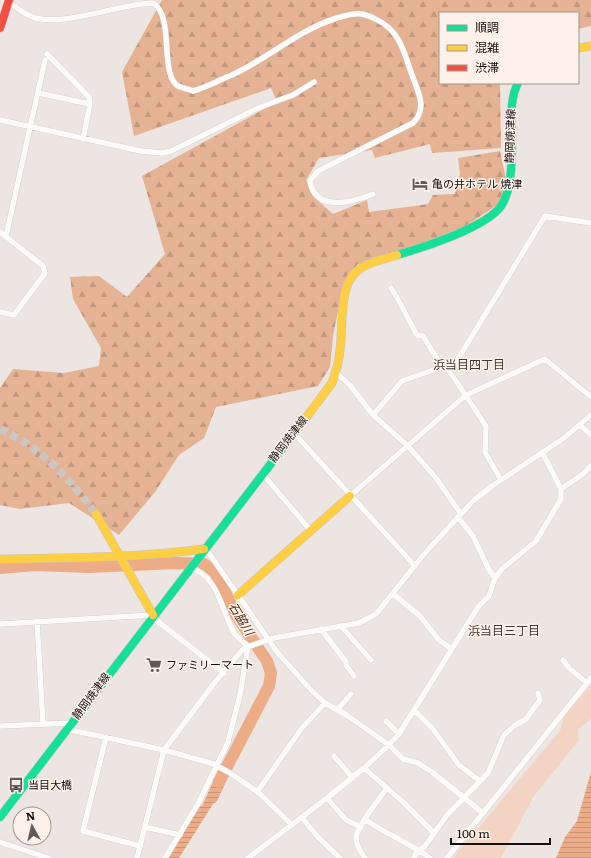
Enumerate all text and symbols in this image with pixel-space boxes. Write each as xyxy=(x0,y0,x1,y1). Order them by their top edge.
legend xyxy=(439,12,579,84)
text: 順調 xyxy=(475,18,499,36)
text: 混雑 xyxy=(475,38,499,56)
text: 渋滞 xyxy=(475,58,499,76)
street label: 静岡焼津線 xyxy=(500,108,518,164)
hotel icon: 亀の井ホテル 焼津 xyxy=(411,175,429,193)
place label: 亀の井ホテル 焼津 xyxy=(432,175,522,191)
district label: 浜当目四丁目 xyxy=(433,355,505,373)
street label: 静岡焼津線 xyxy=(264,412,310,465)
water label: 石脇川 xyxy=(225,598,260,640)
district label: 浜当目三丁目 xyxy=(468,621,540,639)
supermarket icon: ファミリーマート xyxy=(145,656,163,674)
place label: ファミリーマート xyxy=(166,656,254,672)
street label: 静岡焼津線 xyxy=(67,669,113,722)
bus stop icon: 当目大橋 xyxy=(7,776,25,794)
place label: 当目大橋 xyxy=(28,776,72,792)
north arrow xyxy=(12,806,52,846)
text: N xyxy=(25,807,36,824)
scale bar xyxy=(451,820,550,846)
text: 100 m xyxy=(457,824,490,842)

